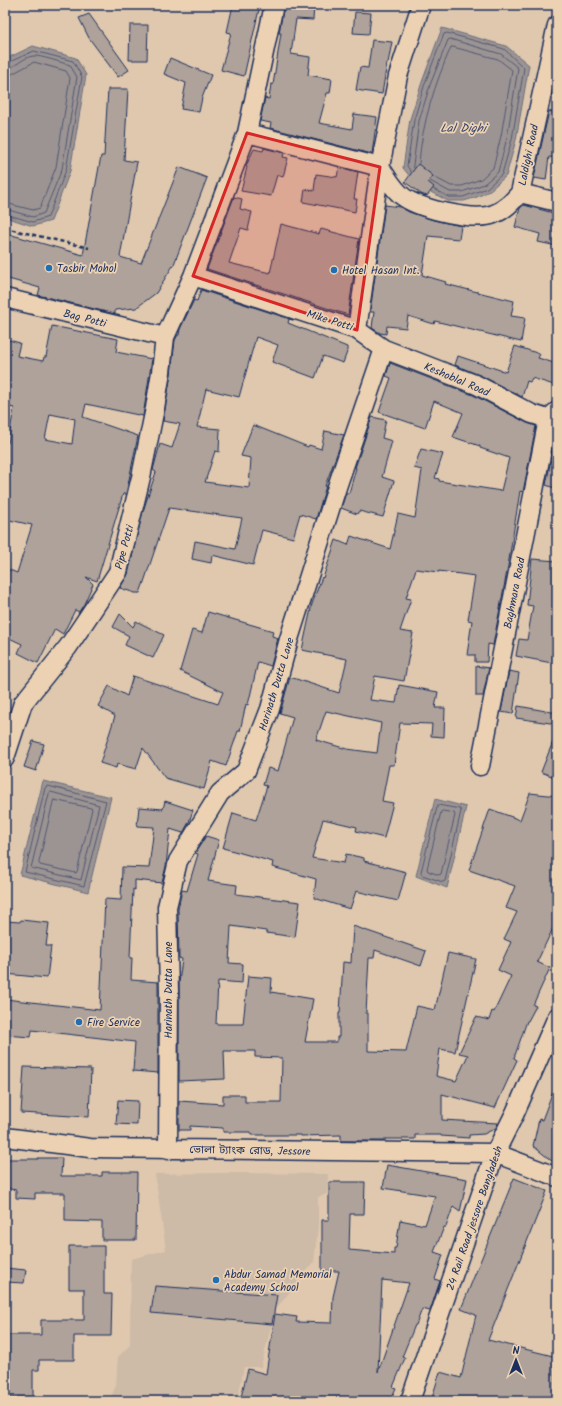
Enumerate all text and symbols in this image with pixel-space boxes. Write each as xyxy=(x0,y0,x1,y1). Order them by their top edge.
water label: Lal Dighi xyxy=(440,119,489,138)
street label: Laldighi Road xyxy=(514,122,544,187)
place label: Tasbir Mohol xyxy=(57,260,117,278)
place label: Hotel Hasan Int. xyxy=(342,262,419,280)
marker: Tasbir Mohol xyxy=(44,263,54,273)
marker: Hotel Hasan Int. xyxy=(329,265,339,275)
street label: Bag Potti xyxy=(61,305,109,333)
street label: Mike Potti xyxy=(304,305,356,337)
street label: Keshoblal Road xyxy=(421,358,493,402)
street label: Pipe Potti xyxy=(110,523,140,571)
street label: Baghmara Road xyxy=(499,555,531,630)
street label: Harinath Dutta Lane xyxy=(254,635,300,733)
street label: Harinath Dutta Lane xyxy=(160,942,178,1038)
place label: Fire Service xyxy=(87,1014,140,1032)
marker: Fire Service xyxy=(74,1017,84,1027)
street label: ভোলা ট্যাংক রোড, Jessore xyxy=(189,1141,311,1161)
street label: 24 Rail Road jessore Bangladesh xyxy=(442,1144,508,1293)
place label: Abdur Samad Memorial Academy School xyxy=(224,1266,332,1297)
marker: Abdur Samad Memorial Academy School xyxy=(211,1275,221,1285)
north arrow xyxy=(496,1340,536,1380)
text: N xyxy=(513,1342,520,1360)

